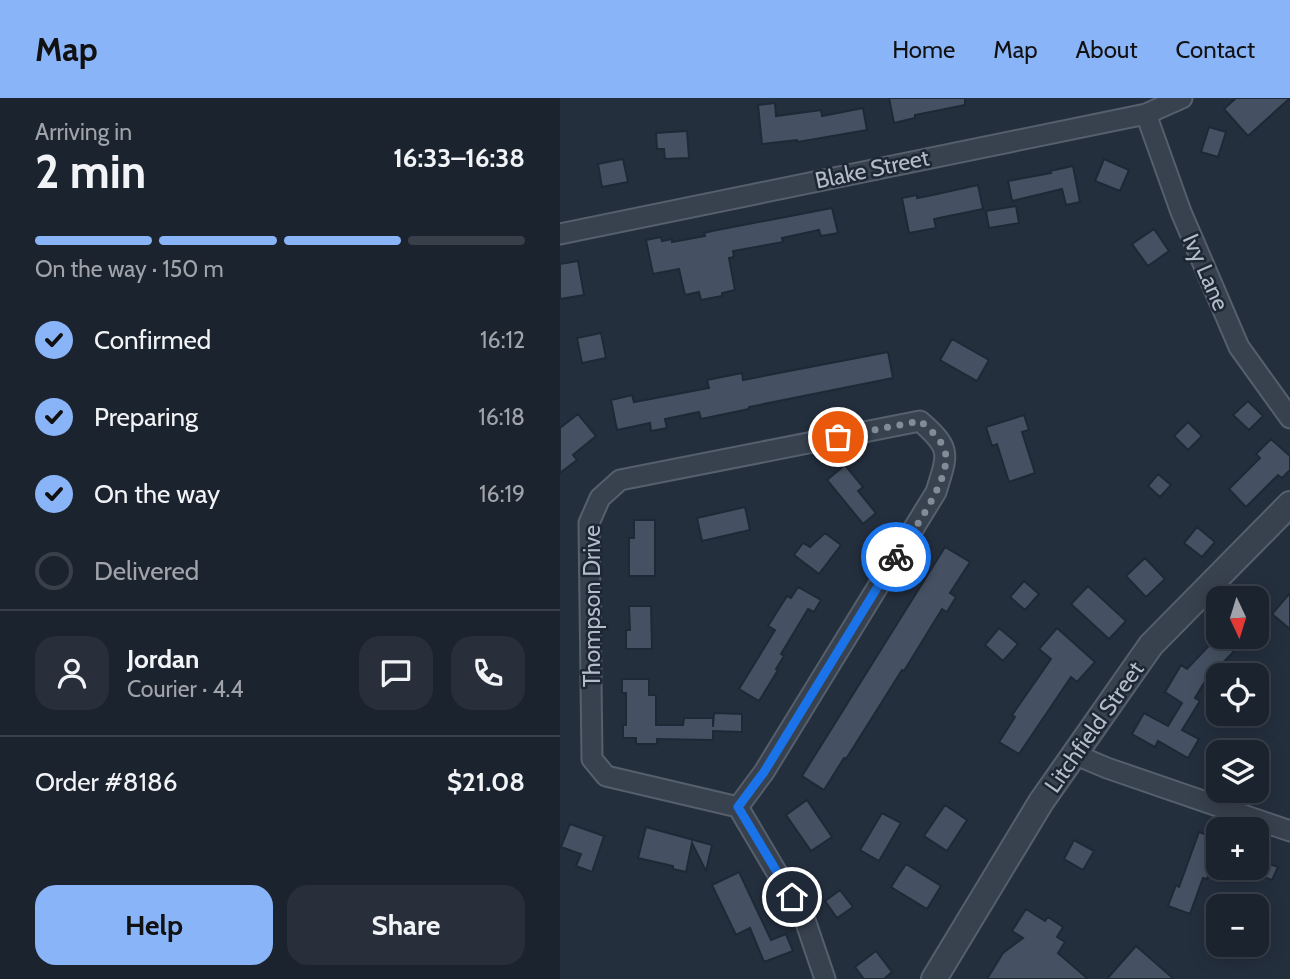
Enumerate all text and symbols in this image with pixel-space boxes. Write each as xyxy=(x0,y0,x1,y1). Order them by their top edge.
text: Map xyxy=(35,29,98,69)
text: Home xyxy=(892,35,955,64)
text: Map xyxy=(993,35,1038,64)
text: About xyxy=(1076,35,1138,64)
text: Contact xyxy=(1176,35,1255,64)
text: Arriving in xyxy=(35,118,132,146)
text: 16:33–16:38 xyxy=(393,142,525,174)
street label: Blake Street xyxy=(812,143,932,195)
text: 2 min xyxy=(35,144,146,200)
street label: Ivy Lane xyxy=(1177,229,1235,315)
text: On the way · 150 m xyxy=(35,255,224,283)
icon: check xyxy=(35,321,73,359)
text: Confirmed xyxy=(94,324,211,356)
text: 16:12 xyxy=(480,326,525,354)
icon: check xyxy=(35,398,73,436)
text: Preparing xyxy=(94,401,198,433)
text: 16:18 xyxy=(478,403,525,431)
pin xyxy=(808,407,868,467)
icon: bag xyxy=(819,418,857,456)
icon: check xyxy=(35,475,73,513)
text: On the way xyxy=(94,478,220,510)
text: 16:19 xyxy=(479,480,525,508)
courier xyxy=(861,522,931,592)
street label: Thompson Drive xyxy=(578,525,606,687)
icon: bike xyxy=(877,538,915,576)
text: Delivered xyxy=(94,555,199,587)
north arrow xyxy=(1206,586,1269,649)
map controls xyxy=(1206,586,1269,957)
button: person xyxy=(35,636,109,710)
button: chat xyxy=(359,636,433,710)
button: phone xyxy=(451,636,525,710)
text: Jordan xyxy=(127,643,199,675)
street label: Litchfield Street xyxy=(1039,656,1150,798)
button: locate xyxy=(1206,663,1269,726)
text: Courier · 4.4 xyxy=(127,675,244,703)
button: layers xyxy=(1206,740,1269,803)
text: Order #8186 xyxy=(35,766,178,798)
text: $21.08 xyxy=(447,766,525,798)
button: + xyxy=(1206,817,1269,880)
pin xyxy=(762,867,822,927)
icon: home xyxy=(773,878,811,916)
button: Help xyxy=(35,885,273,965)
button: Share xyxy=(287,885,525,965)
button: − xyxy=(1206,894,1269,957)

